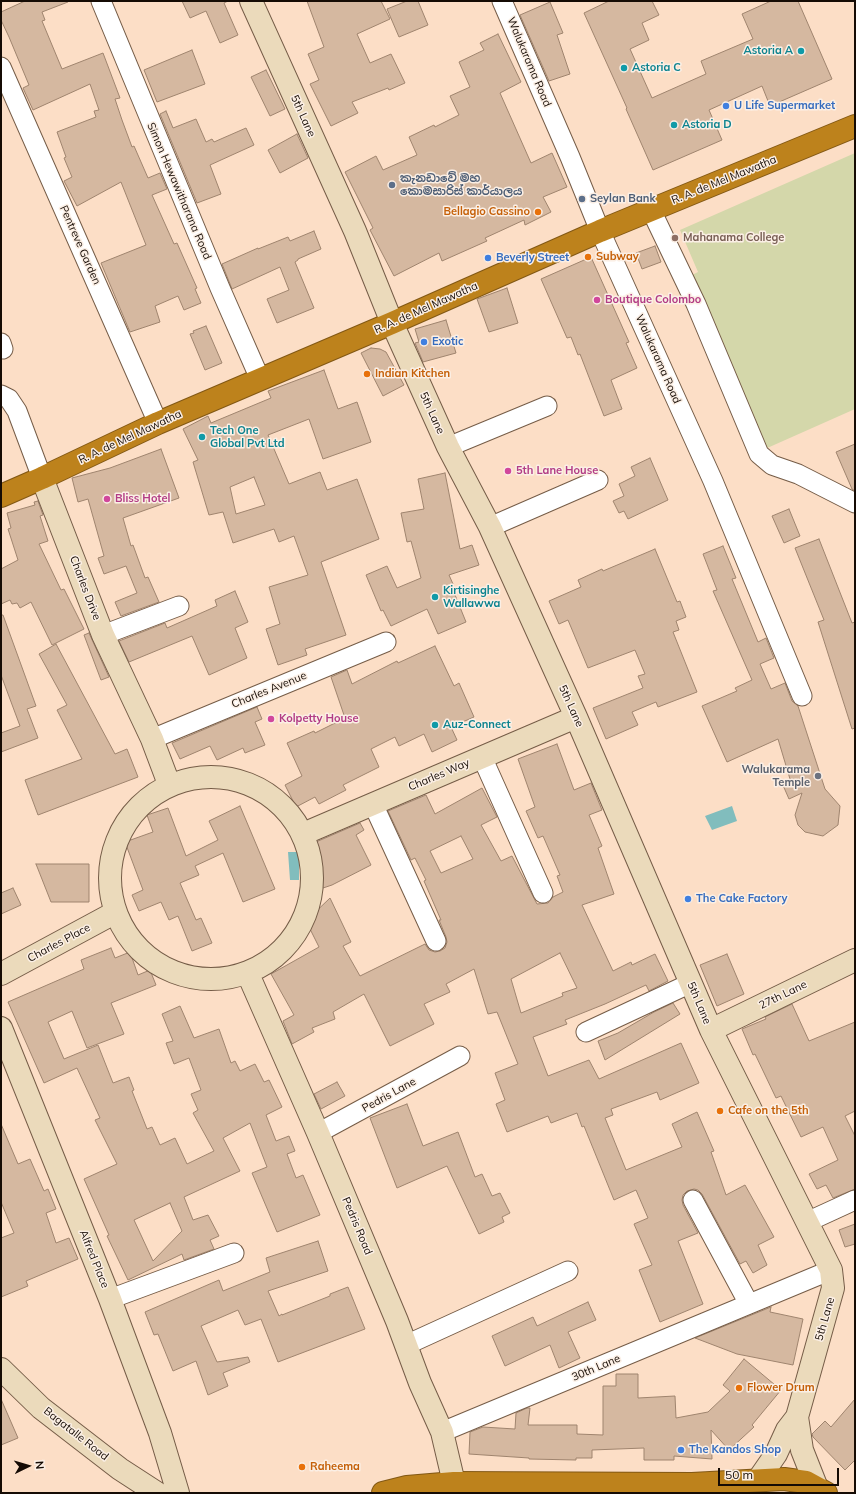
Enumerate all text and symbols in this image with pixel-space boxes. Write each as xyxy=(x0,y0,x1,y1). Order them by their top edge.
street label: Walukarama Road xyxy=(504,15,554,109)
place label: Astoria A xyxy=(743,44,793,58)
marker: Astoria A xyxy=(796,46,806,56)
place label: Astoria C xyxy=(632,61,681,75)
marker: Astoria C xyxy=(619,63,629,73)
street label: 5th Lane xyxy=(288,93,318,139)
place label: U Life Supermarket xyxy=(734,99,835,113)
marker: U Life Supermarket xyxy=(721,101,731,111)
place label: Astoria D xyxy=(682,118,732,132)
marker: Astoria D xyxy=(669,120,679,130)
street label: Simon Hewawitharana Road xyxy=(144,121,214,261)
street label: R. A. de Mel Mawatha xyxy=(670,153,778,207)
place label: කැනඩාවේ මහ කොමසාරිස් කාර්යාලය xyxy=(400,172,522,198)
marker: කැනඩාවේ මහ කොමසාරිස් කාර්යාලය xyxy=(387,180,397,190)
place label: Seylan Bank xyxy=(590,192,655,206)
marker: Seylan Bank xyxy=(577,194,587,204)
street label: Pentreve Garden xyxy=(57,203,103,287)
place label: Bellagio Cassino xyxy=(443,205,530,219)
marker: Bellagio Cassino xyxy=(533,207,543,217)
place label: Mahanama College xyxy=(683,231,784,245)
marker: Mahanama College xyxy=(670,233,680,243)
place label: Subway xyxy=(596,250,639,264)
place label: Beverly Street xyxy=(496,251,569,265)
marker: Subway xyxy=(583,252,593,262)
marker: Beverly Street xyxy=(483,253,493,263)
street label: R. A. de Mel Mawatha xyxy=(372,279,480,337)
place label: Boutique Colombo xyxy=(605,293,701,307)
marker: Boutique Colombo xyxy=(592,295,602,305)
street label: Walukarama Road xyxy=(632,312,684,406)
place label: Exotic xyxy=(432,335,463,349)
marker: Exotic xyxy=(419,337,429,347)
place label: Indian Kitchen xyxy=(375,367,450,381)
marker: Indian Kitchen xyxy=(362,369,372,379)
street label: 5th Lane xyxy=(417,390,447,436)
street label: R. A. de Mel Mawatha xyxy=(76,407,184,467)
place label: Tech One Global Pvt Ltd xyxy=(210,424,285,450)
marker: Tech One Global Pvt Ltd xyxy=(197,432,207,442)
place label: 5th Lane House xyxy=(516,464,598,478)
marker: 5th Lane House xyxy=(503,466,513,476)
place label: Bliss Hotel xyxy=(115,492,170,506)
marker: Bliss Hotel xyxy=(102,494,112,504)
street label: Charles Drive xyxy=(67,554,103,622)
place label: Kirtisinghe Wallawwa xyxy=(443,584,500,610)
marker: Kirtisinghe Wallawwa xyxy=(430,592,440,602)
street label: Charles Avenue xyxy=(230,669,308,711)
street label: 5th Lane xyxy=(556,683,586,729)
place label: Kolpetty House xyxy=(279,712,359,726)
marker: Kolpetty House xyxy=(266,714,276,724)
place label: Auz-Connect xyxy=(443,718,511,732)
marker: Auz-Connect xyxy=(430,720,440,730)
street label: Charles Way xyxy=(406,756,472,794)
place label: Walukarama Temple xyxy=(741,763,810,789)
marker: Walukarama Temple xyxy=(813,771,823,781)
place label: The Cake Factory xyxy=(696,892,787,906)
marker: The Cake Factory xyxy=(683,894,693,904)
street label: Charles Place xyxy=(25,921,93,965)
street label: 27th Lane xyxy=(757,978,809,1012)
street label: 5th Lane xyxy=(684,980,714,1026)
street label: Pedris Lane xyxy=(360,1075,418,1115)
place label: Cafe on the 5th xyxy=(728,1104,809,1118)
marker: Cafe on the 5th xyxy=(715,1106,725,1116)
street label: Pedris Road xyxy=(339,1195,375,1257)
street label: Alfred Place xyxy=(76,1228,112,1290)
street label: 5th Lane xyxy=(812,1296,838,1342)
street label: 30th Lane xyxy=(570,1352,622,1384)
place label: Flower Drum xyxy=(747,1381,815,1395)
marker: Flower Drum xyxy=(734,1383,744,1393)
street label: Bagatalle Road xyxy=(41,1405,111,1463)
place label: The Kandos Shop xyxy=(689,1443,781,1457)
marker: The Kandos Shop xyxy=(676,1445,686,1455)
north arrow xyxy=(8,1446,48,1486)
text: N xyxy=(33,1460,47,1470)
place label: Raheema xyxy=(310,1460,360,1474)
scale bar xyxy=(720,1460,841,1486)
marker: Raheema xyxy=(297,1462,307,1472)
text: 50 m xyxy=(725,1467,753,1482)

